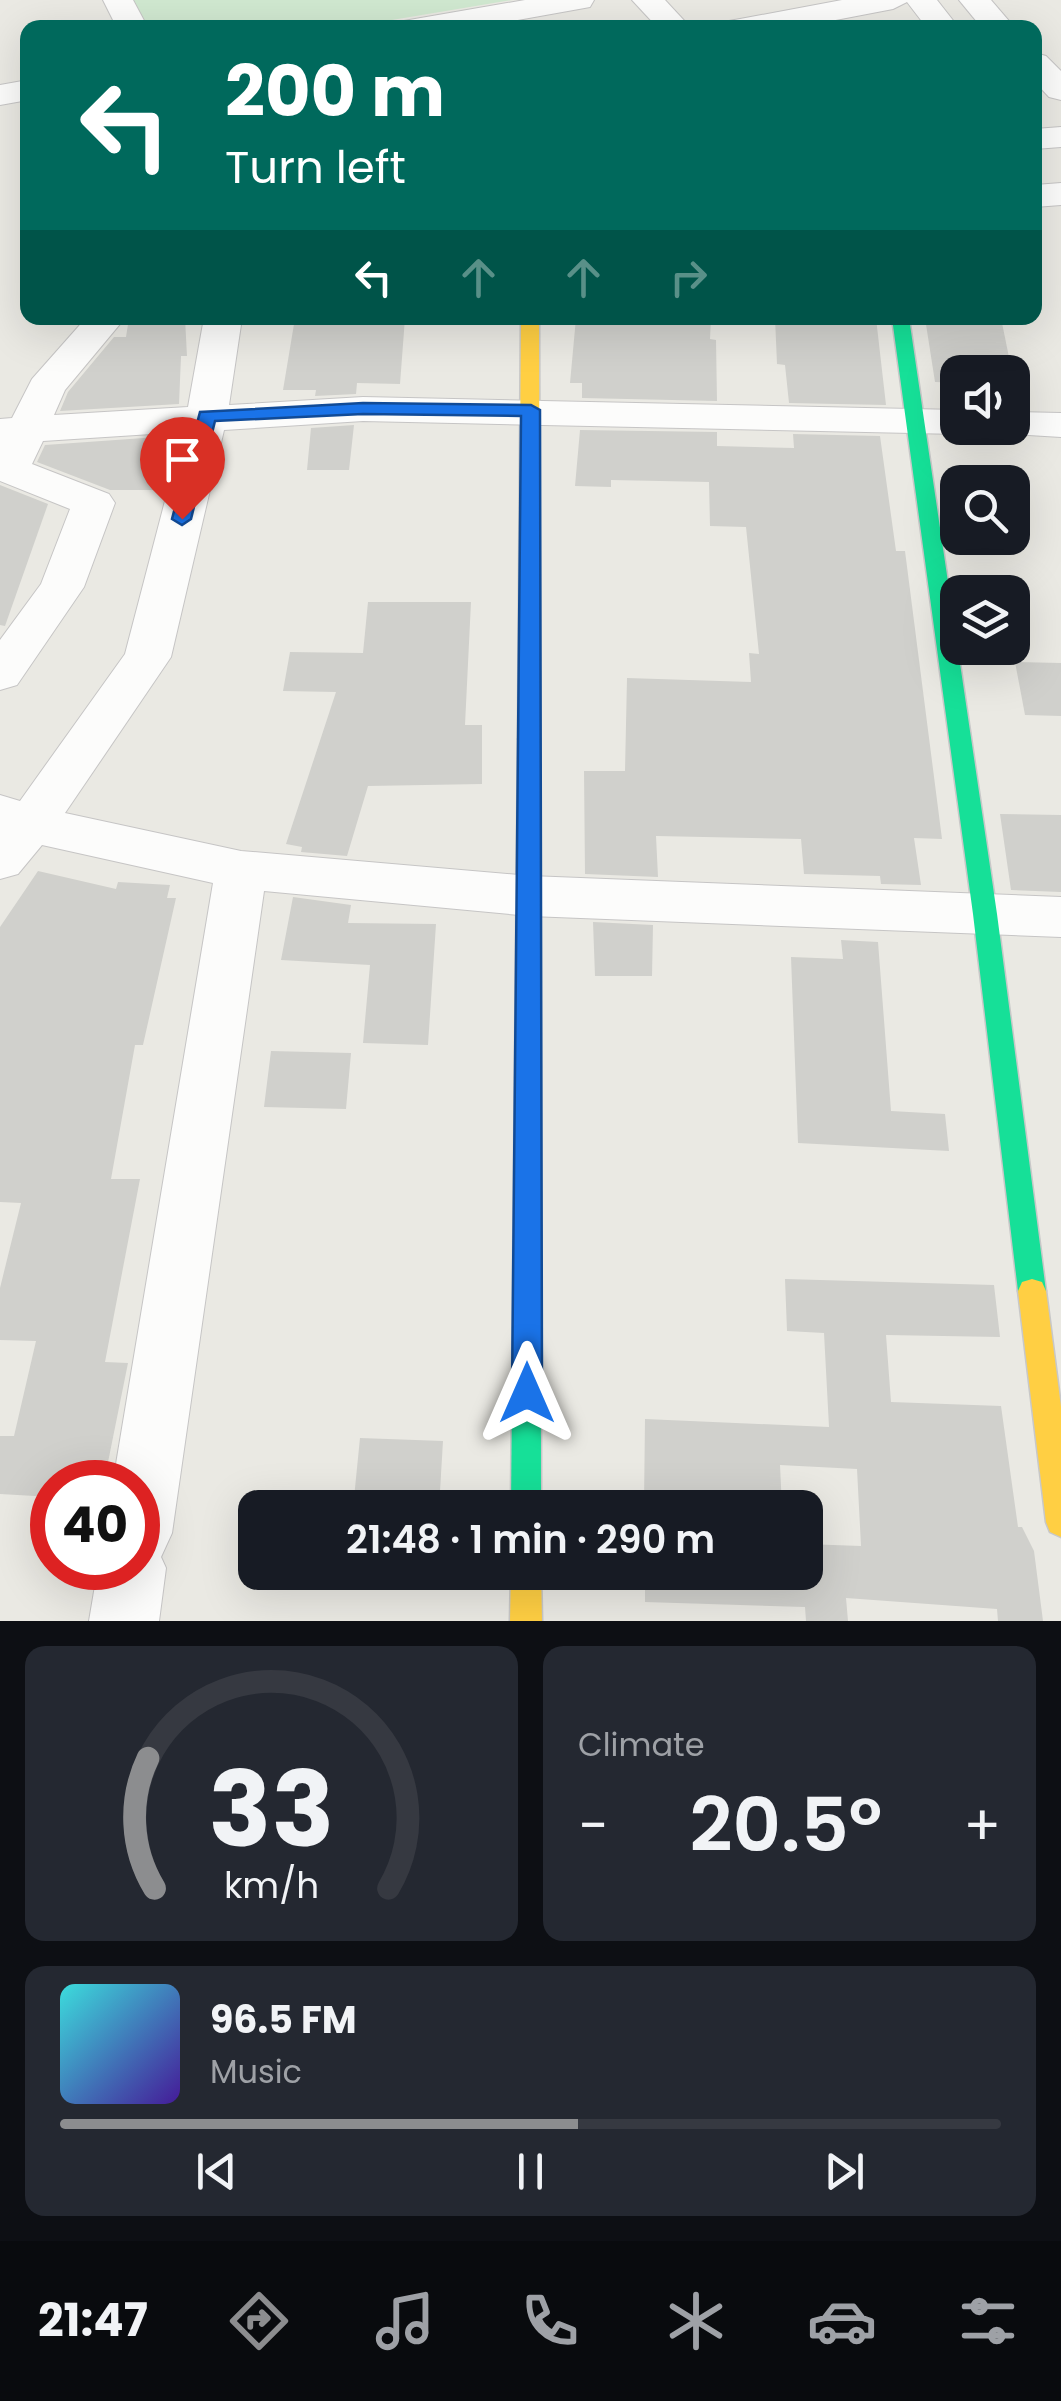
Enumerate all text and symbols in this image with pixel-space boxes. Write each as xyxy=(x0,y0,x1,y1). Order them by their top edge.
text: 200 m xyxy=(225,42,445,141)
icon: left xyxy=(60,60,190,190)
text: Turn left xyxy=(225,136,406,199)
icon: left xyxy=(346,250,401,305)
icon: ahead xyxy=(451,250,506,305)
icon: ahead xyxy=(556,250,611,305)
icon: right xyxy=(661,250,716,305)
map controls xyxy=(940,355,1030,665)
button: sound xyxy=(940,355,1030,445)
pin xyxy=(140,417,225,520)
icon: arrive xyxy=(155,432,210,487)
button: search xyxy=(940,465,1030,555)
button: layers xyxy=(940,575,1030,665)
position arrow xyxy=(475,1341,579,1445)
speed limit sign: 40 xyxy=(30,1460,160,1590)
text: 21:48 · 1 min · 290 m xyxy=(346,1513,715,1566)
text: Climate xyxy=(578,1722,705,1767)
text: 33 xyxy=(209,1737,334,1882)
text: 20.5° xyxy=(690,1772,882,1877)
text: − xyxy=(578,1787,608,1864)
text: + xyxy=(963,1787,1001,1864)
text: km/h xyxy=(224,1860,319,1911)
text: 96.5 FM xyxy=(210,1993,357,2046)
text: Music xyxy=(210,2049,302,2094)
icon: previous xyxy=(189,2144,244,2199)
icon: pause xyxy=(503,2144,558,2199)
icon: next xyxy=(817,2144,872,2199)
icon: directions xyxy=(224,2286,294,2356)
icon: music xyxy=(370,2286,440,2356)
icon: phone xyxy=(515,2286,585,2356)
icon: climate xyxy=(661,2286,731,2356)
icon: car xyxy=(807,2286,877,2356)
icon: filters xyxy=(953,2286,1023,2356)
text: 21:47 xyxy=(38,2289,148,2352)

